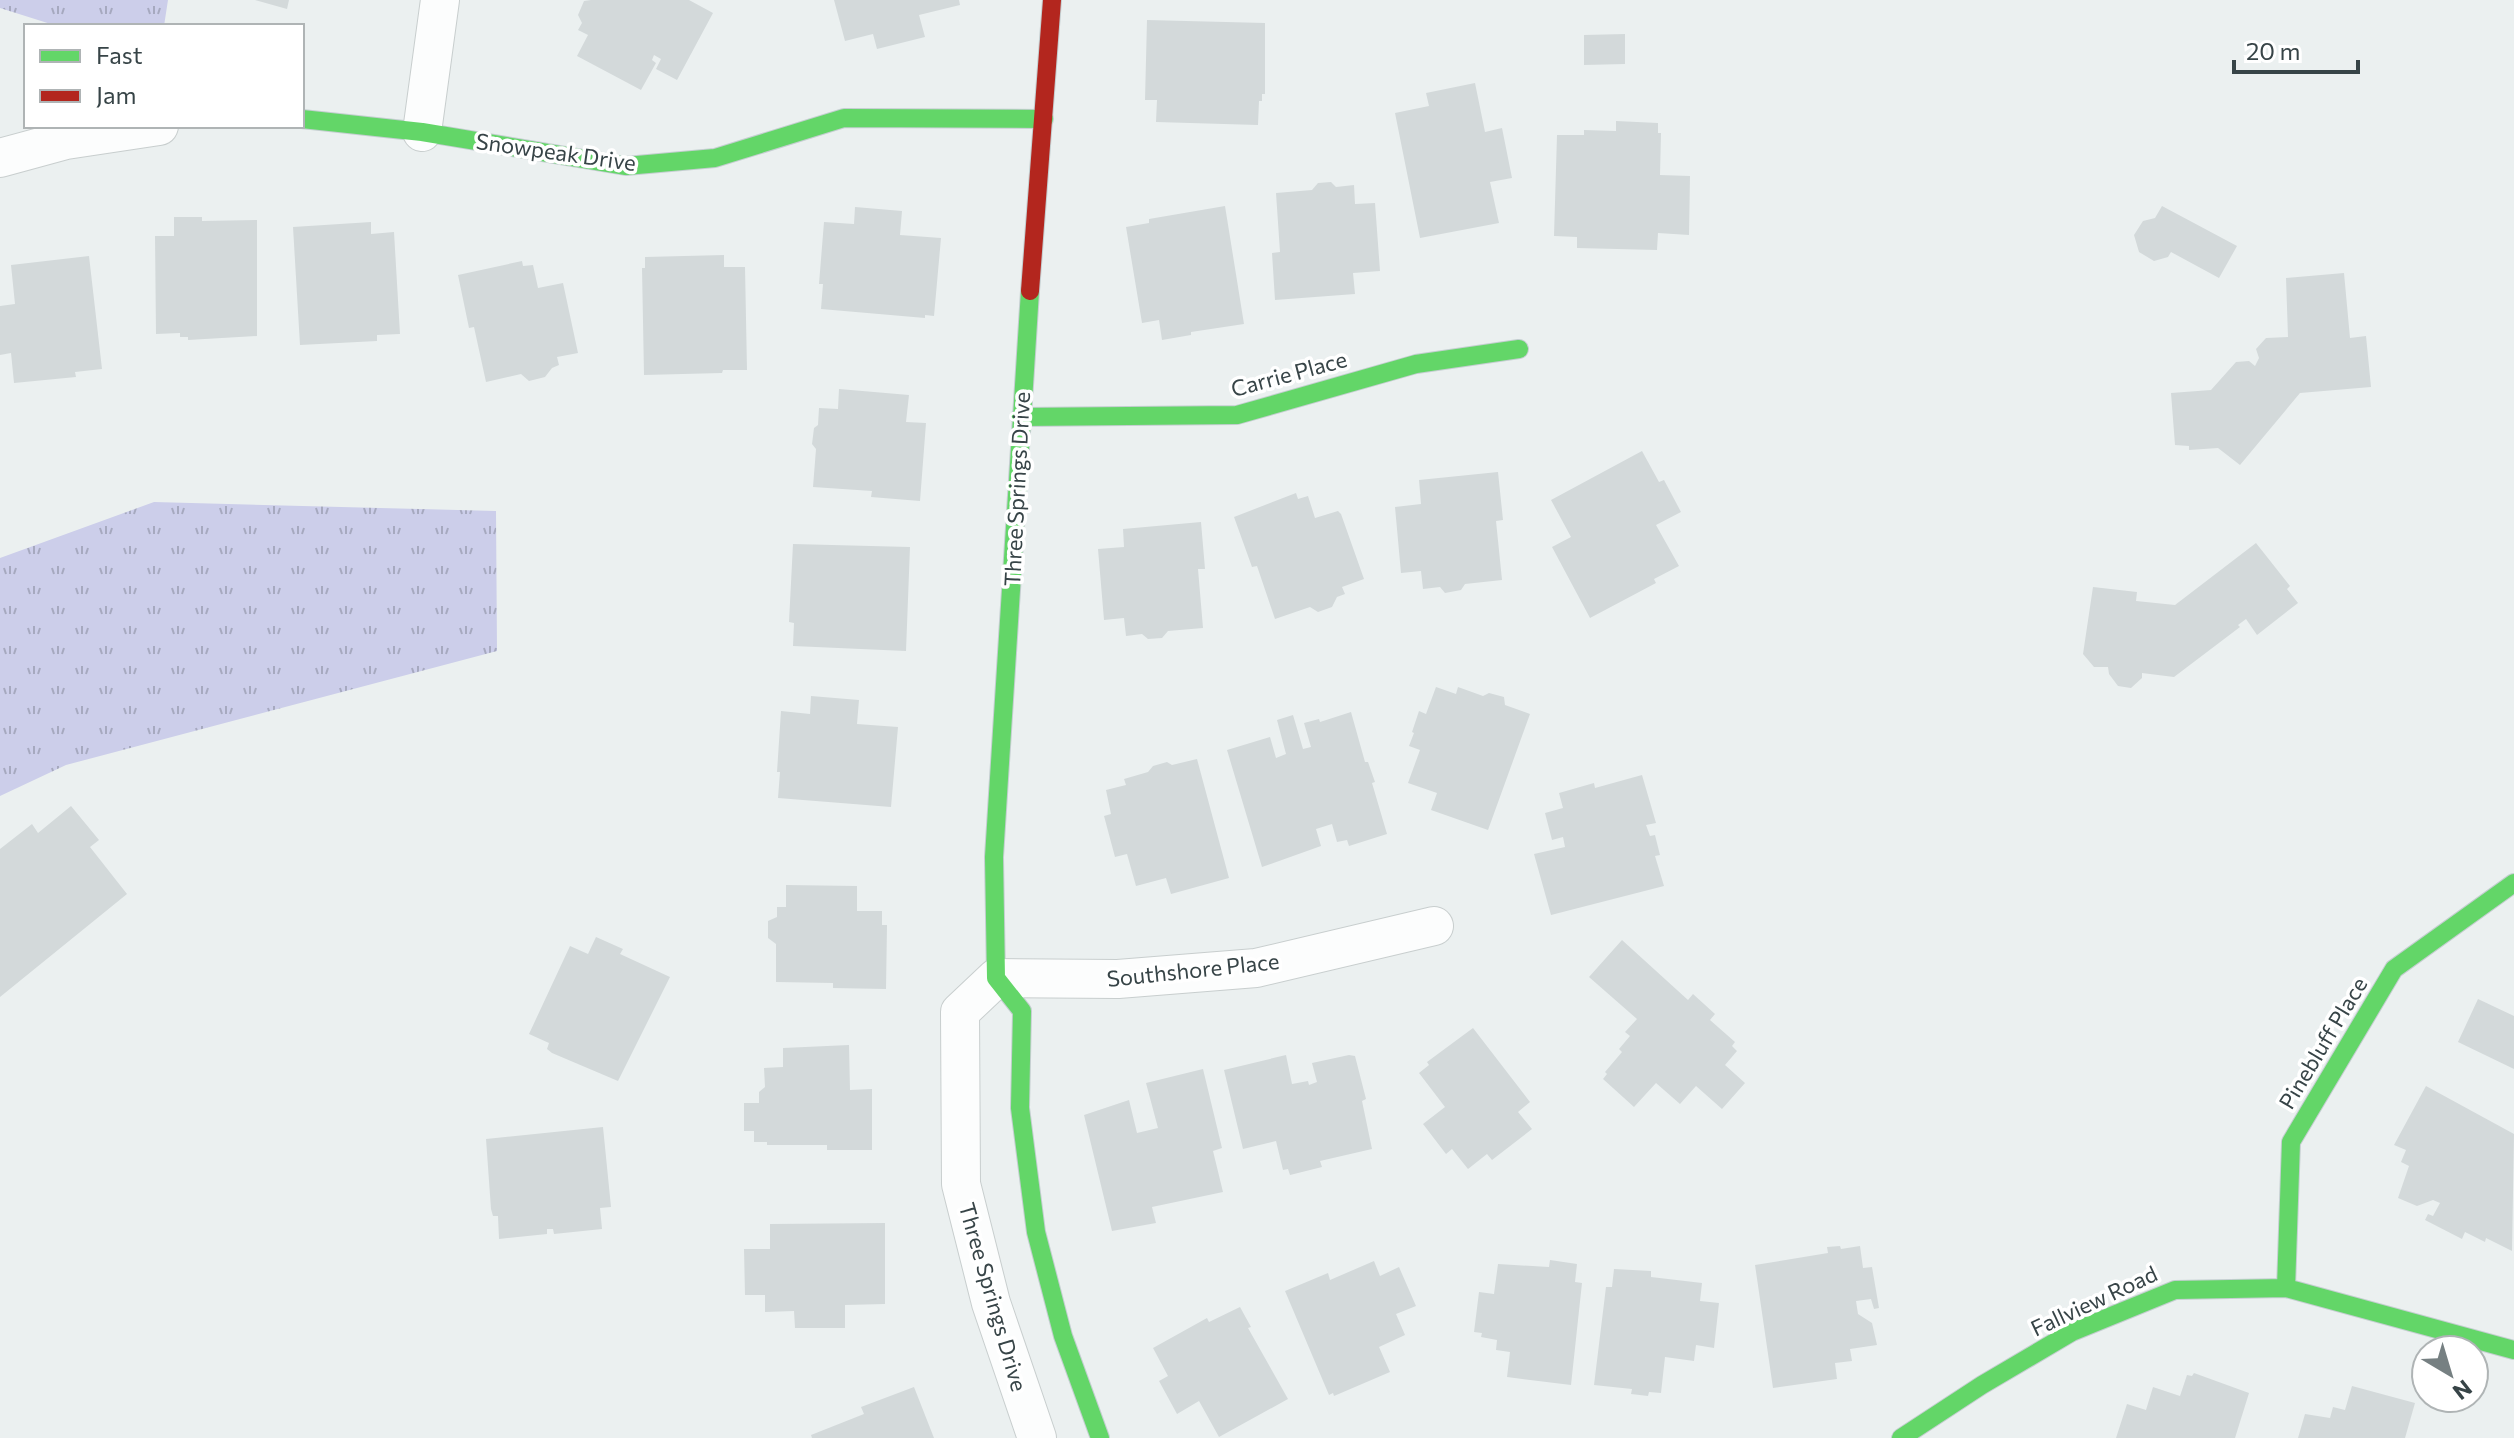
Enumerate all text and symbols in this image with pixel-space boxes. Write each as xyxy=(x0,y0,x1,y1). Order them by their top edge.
legend xyxy=(24,24,304,128)
scale bar xyxy=(2234,24,2358,74)
text: 20 m xyxy=(2246,36,2300,65)
text: Fast xyxy=(96,40,143,69)
text: Jam xyxy=(96,80,136,109)
street label: Snowpeak Drive xyxy=(474,127,638,176)
street label: Carrie Place xyxy=(1228,345,1350,402)
street label: Three Springs Drive xyxy=(998,391,1035,587)
street label: Southshore Place xyxy=(1105,947,1281,992)
street label: Pinebluff Place xyxy=(2273,972,2373,1114)
street label: Three Springs Drive xyxy=(954,1200,1033,1394)
street label: Fallview Road xyxy=(2026,1260,2161,1342)
north arrow xyxy=(2410,1334,2490,1414)
text: N xyxy=(2448,1374,2477,1406)

